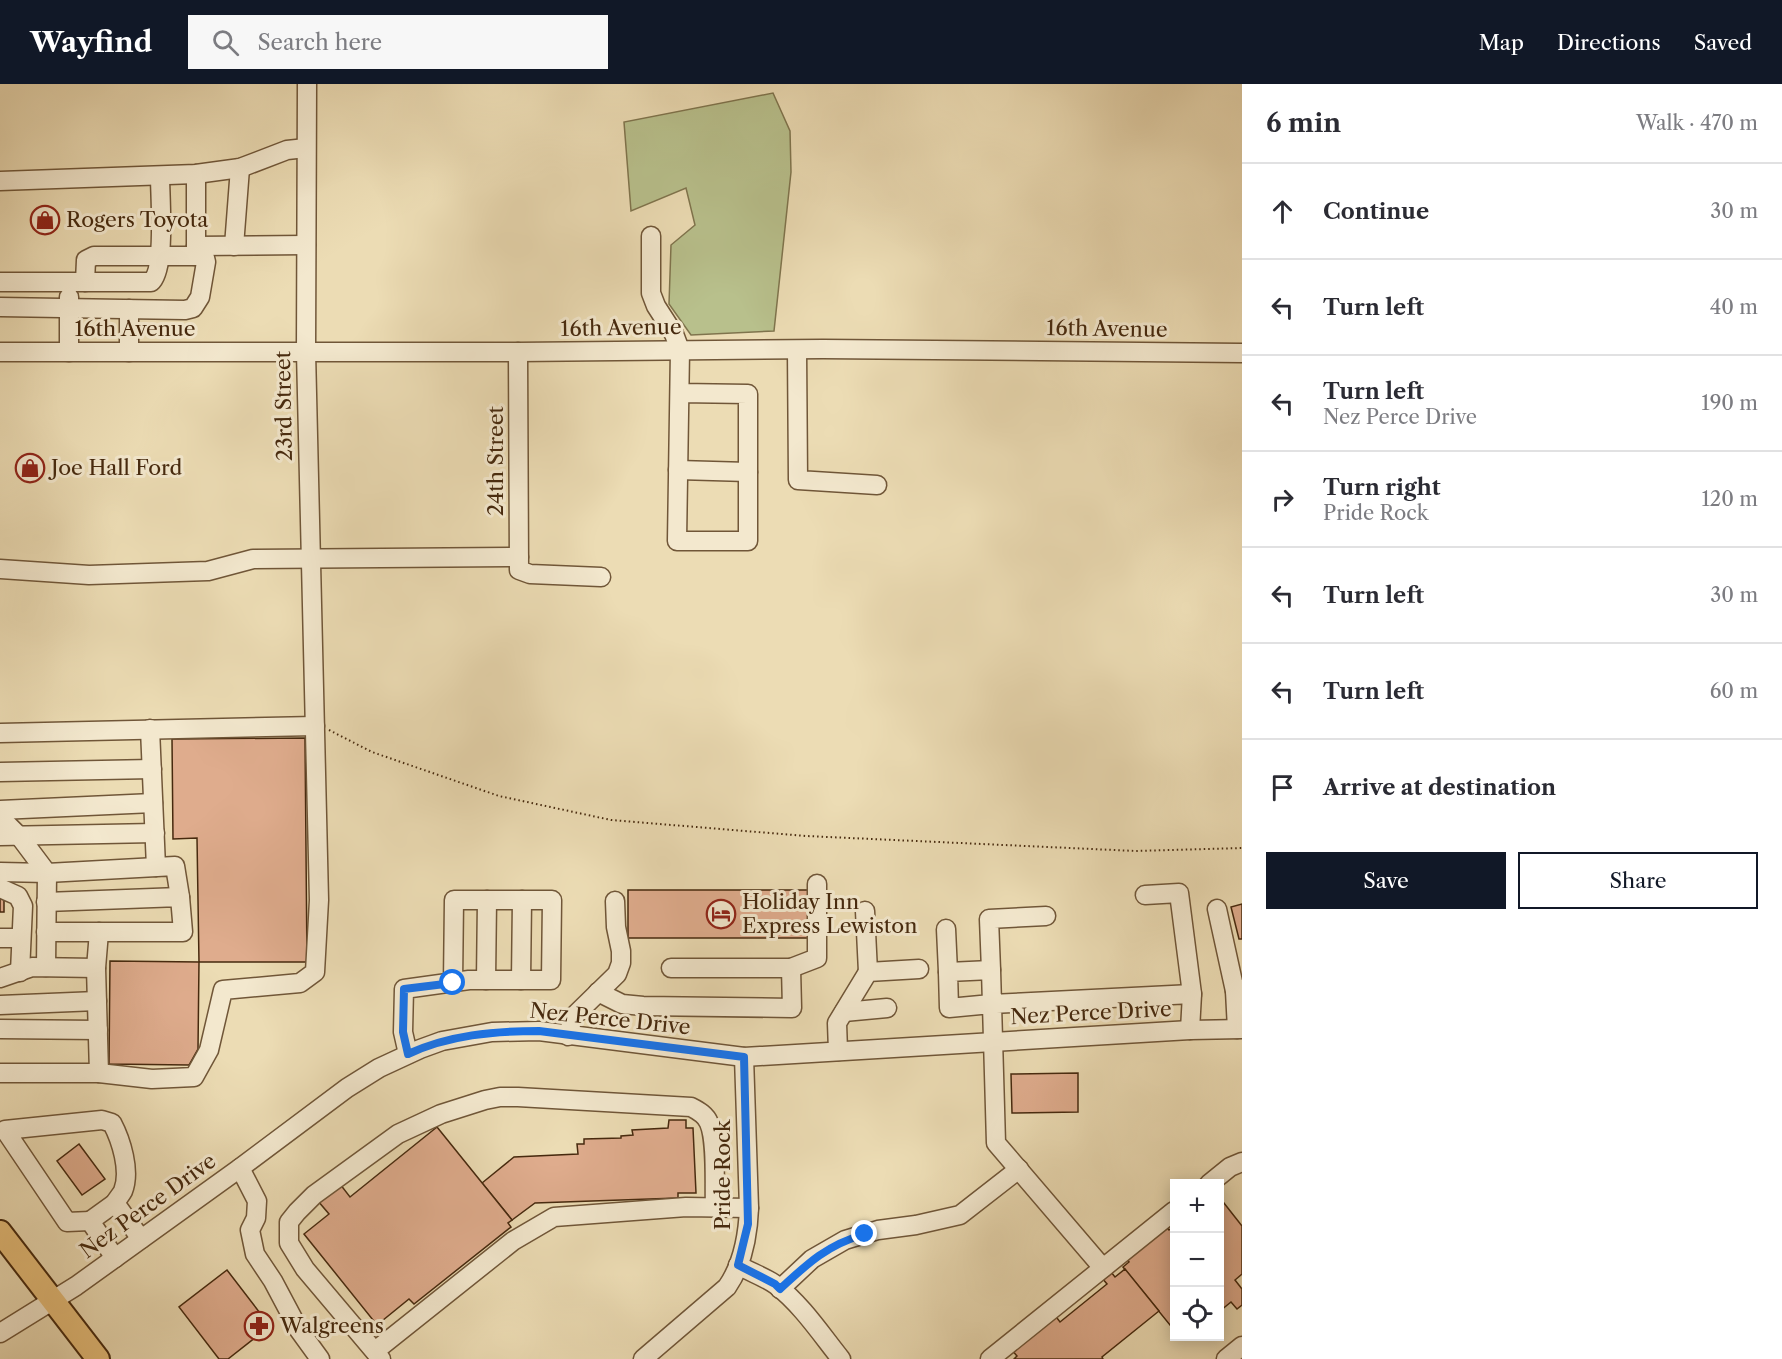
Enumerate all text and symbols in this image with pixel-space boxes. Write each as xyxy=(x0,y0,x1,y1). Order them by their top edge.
search box xyxy=(188,15,608,69)
text: Wayfind xyxy=(30,25,152,59)
icon: search xyxy=(209,26,242,59)
text: Search here xyxy=(257,29,382,56)
text: Map xyxy=(1479,30,1524,55)
text: Directions xyxy=(1557,30,1661,55)
text: Saved xyxy=(1694,30,1752,55)
text: 6 min xyxy=(1266,107,1341,139)
text: Walk · 470 m xyxy=(1636,111,1758,135)
icon: ahead xyxy=(1266,195,1299,228)
text: Continue xyxy=(1323,198,1429,225)
text: 30 m xyxy=(1710,199,1758,223)
shop icon: Rogers Toyota xyxy=(29,204,61,236)
place label: Rogers Toyota xyxy=(66,207,209,232)
icon: left xyxy=(1266,291,1299,324)
text: Turn left xyxy=(1323,294,1424,321)
text: 40 m xyxy=(1710,295,1758,319)
street label: 16th Avenue xyxy=(560,314,682,341)
street label: 16th Avenue xyxy=(1046,315,1168,342)
street label: 16th Avenue xyxy=(74,316,196,341)
street label: 23rd Street xyxy=(270,350,297,461)
text: Turn left xyxy=(1323,378,1424,405)
icon: left xyxy=(1266,387,1299,420)
text: 190 m xyxy=(1701,391,1758,415)
street label: 24th Street xyxy=(483,405,508,516)
text: Nez Perce Drive xyxy=(1323,405,1477,429)
shop icon: Joe Hall Ford xyxy=(14,452,46,484)
place label: Joe Hall Ford xyxy=(48,455,183,480)
text: Turn right xyxy=(1323,474,1441,501)
icon: right xyxy=(1266,483,1299,516)
text: 120 m xyxy=(1701,487,1758,511)
text: Pride Rock xyxy=(1323,501,1428,525)
icon: left xyxy=(1266,579,1299,612)
text: Turn left xyxy=(1323,582,1424,609)
text: 30 m xyxy=(1710,583,1758,607)
icon: left xyxy=(1266,675,1299,708)
text: Turn left xyxy=(1323,678,1424,705)
text: 60 m xyxy=(1710,679,1758,703)
icon: arrive xyxy=(1266,771,1299,804)
text: Arrive at destination xyxy=(1323,774,1556,801)
button: Save xyxy=(1266,852,1506,909)
button: Share xyxy=(1518,852,1758,909)
place label: Holiday Inn Express Lewiston xyxy=(742,889,917,938)
hotel icon: Holiday Inn Express Lewiston xyxy=(705,898,737,930)
route start xyxy=(439,969,465,995)
street label: Nez Perce Drive xyxy=(1010,996,1172,1029)
street label: Nez Perce Drive xyxy=(528,998,692,1039)
street label: Pride Rock xyxy=(710,1119,735,1230)
street label: Nez Perce Drive xyxy=(75,1148,220,1263)
map controls xyxy=(1170,1179,1224,1341)
button: + xyxy=(1170,1179,1224,1233)
route end xyxy=(851,1220,877,1246)
button: − xyxy=(1170,1233,1224,1287)
button: locate xyxy=(1170,1287,1224,1341)
pharmacy icon: Walgreens xyxy=(243,1310,275,1342)
place label: Walgreens xyxy=(279,1313,384,1338)

